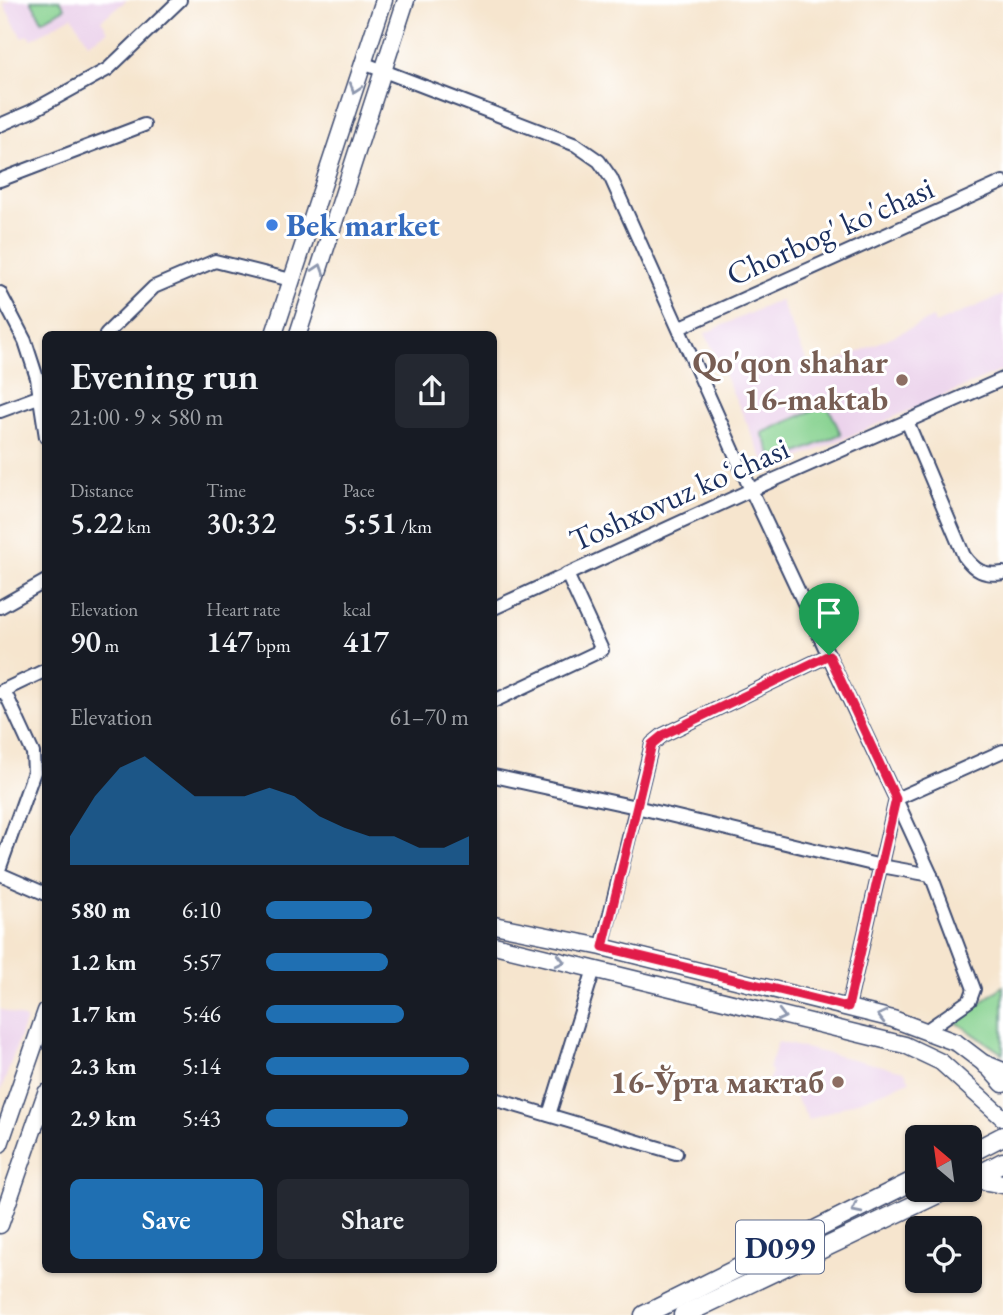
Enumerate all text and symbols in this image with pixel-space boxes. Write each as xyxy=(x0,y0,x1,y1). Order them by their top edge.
one-way arrow xyxy=(348,82,363,94)
street label: Chorbog' ko'chasi xyxy=(720,167,940,295)
place label: Bek market xyxy=(286,204,440,246)
marker: Bek market xyxy=(264,217,280,233)
one-way arrow xyxy=(311,264,325,276)
place label: Qo'qon shahar 16-maktab xyxy=(692,341,889,420)
text: Evening run xyxy=(70,351,259,400)
button: share xyxy=(395,354,469,428)
marker: Qo'qon shahar 16-maktab xyxy=(894,372,910,388)
text: 21:00 · 9 × 580 m xyxy=(70,402,223,432)
street label: Toshxovuz koʻchasi xyxy=(563,427,796,561)
text: Distance xyxy=(70,478,133,503)
text: Time xyxy=(206,478,246,503)
text: Pace xyxy=(343,478,375,503)
text: 5.22 xyxy=(70,503,123,542)
text: 30:32 xyxy=(206,503,276,542)
text: 5:51 xyxy=(343,503,397,542)
text: km xyxy=(123,514,151,539)
text: /km xyxy=(397,514,432,539)
pin xyxy=(799,583,859,655)
icon: arrive xyxy=(810,594,848,632)
text: Elevation xyxy=(70,597,138,622)
text: Heart rate xyxy=(206,597,280,622)
text: kcal xyxy=(343,597,371,622)
text: 90 xyxy=(70,622,101,661)
text: 147 xyxy=(206,622,253,661)
text: 417 xyxy=(343,622,389,661)
text: m xyxy=(101,633,119,658)
text: bpm xyxy=(253,633,291,658)
text: Elevation xyxy=(70,702,153,732)
text: 61–70 m xyxy=(390,702,469,732)
text: 580 m xyxy=(70,895,131,925)
text: 6:10 xyxy=(182,895,221,925)
text: 1.2 km xyxy=(70,947,137,977)
text: 5:57 xyxy=(182,947,221,977)
one-way arrow xyxy=(554,952,566,967)
text: 1.7 km xyxy=(70,999,137,1029)
text: 5:46 xyxy=(182,999,221,1029)
one-way arrow xyxy=(775,1007,787,1022)
one-way arrow xyxy=(876,1010,888,1024)
text: 2.3 km xyxy=(70,1051,137,1081)
text: 5:14 xyxy=(182,1051,221,1081)
place label: 16-Ўрта мактаб xyxy=(610,1061,824,1103)
marker: 16-Ўрта мактаб xyxy=(830,1074,846,1090)
text: 2.9 km xyxy=(70,1103,137,1133)
text: 5:43 xyxy=(182,1103,221,1133)
north arrow xyxy=(905,1125,982,1202)
map controls xyxy=(905,1125,982,1293)
button: Save xyxy=(70,1179,263,1259)
button: Share xyxy=(277,1179,469,1259)
one-way arrow xyxy=(851,1201,863,1215)
button: locate xyxy=(905,1216,982,1293)
road number: D099 xyxy=(736,1220,824,1274)

